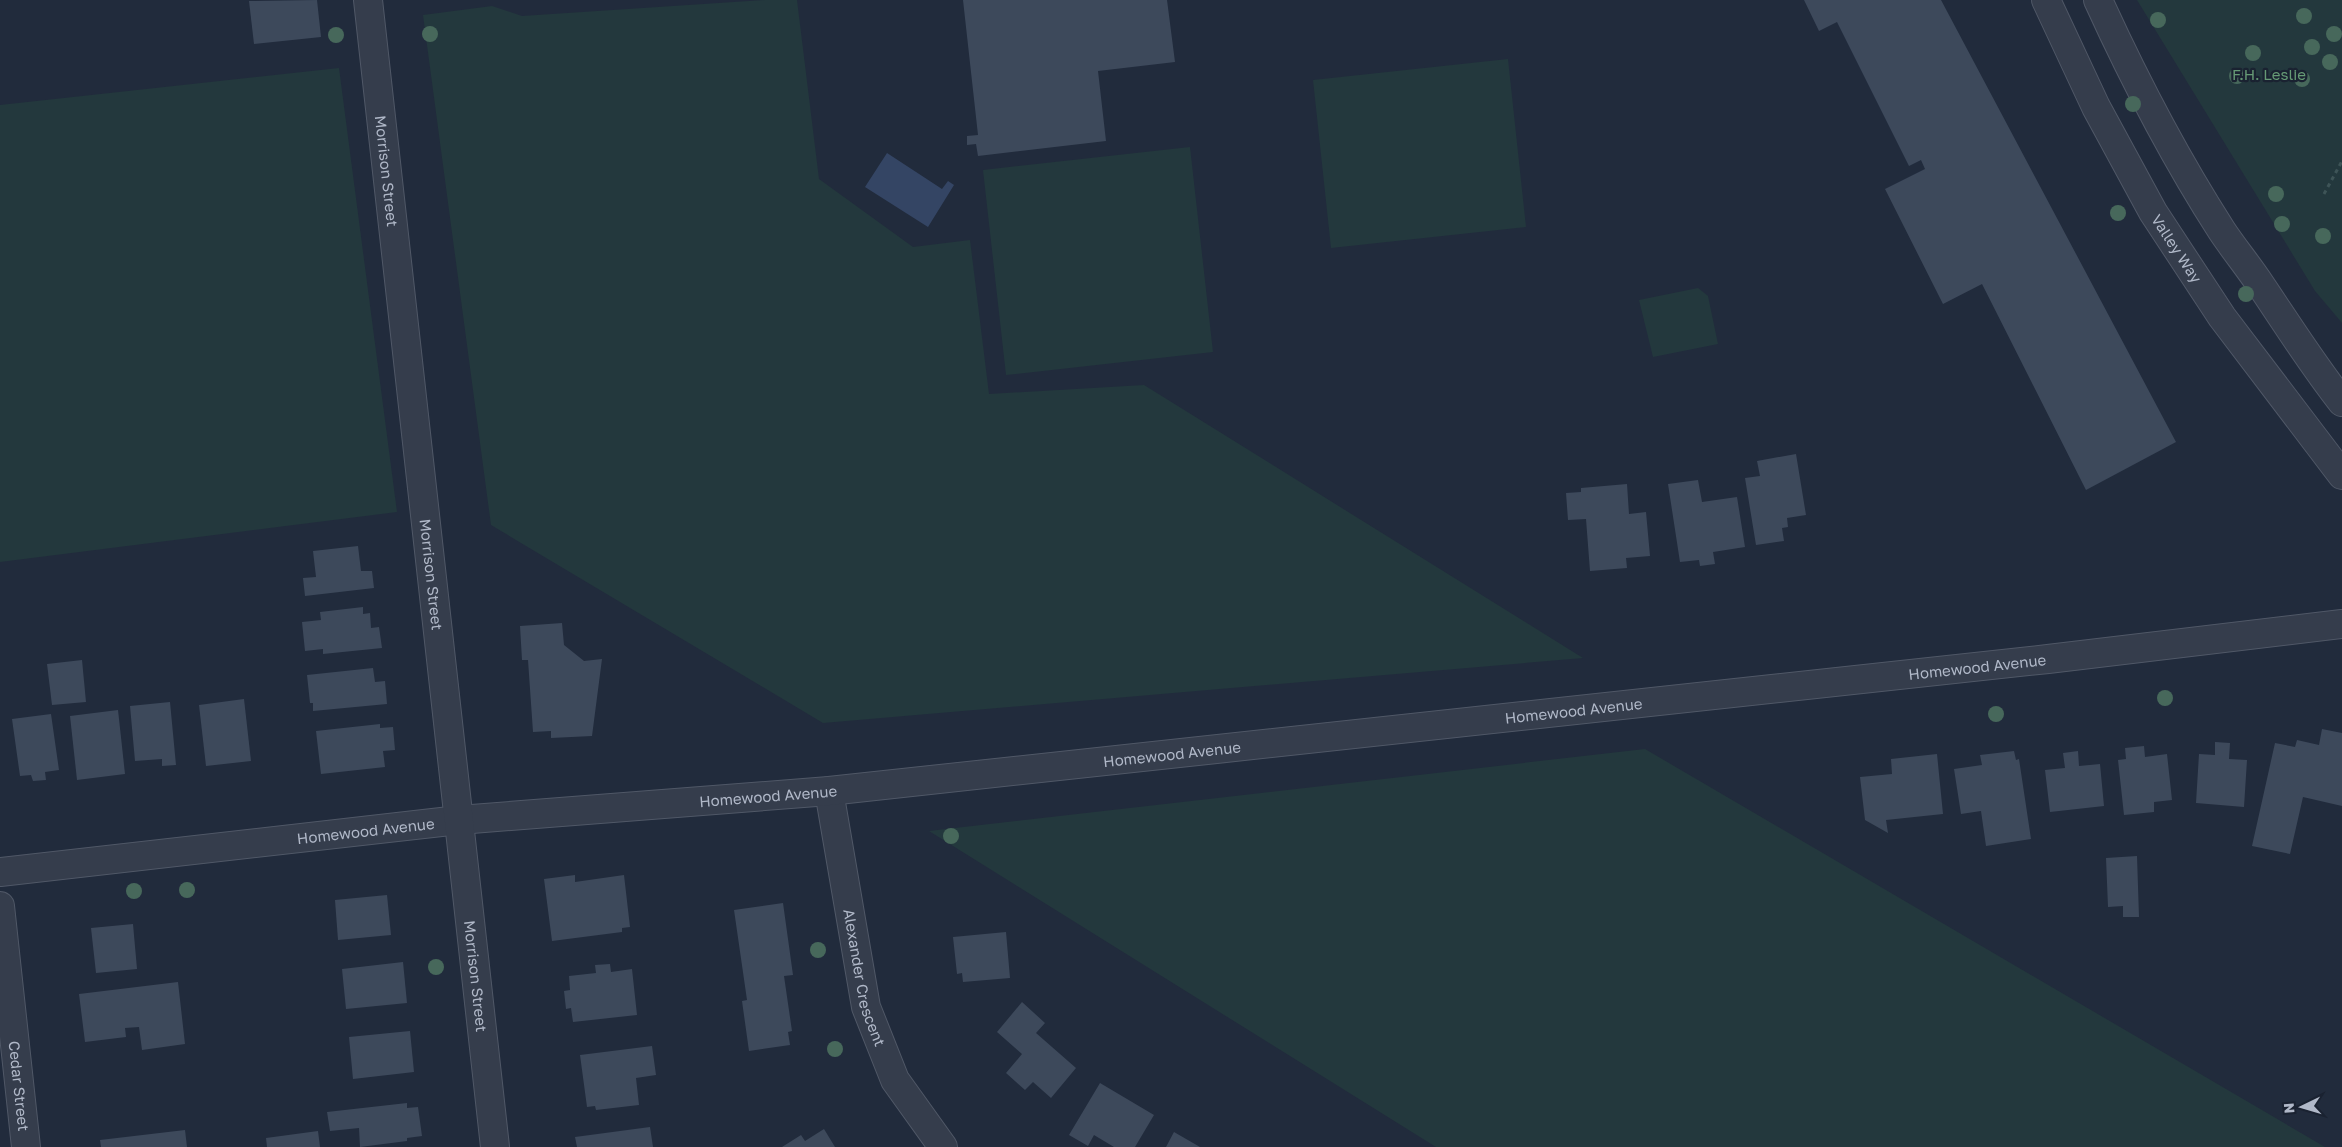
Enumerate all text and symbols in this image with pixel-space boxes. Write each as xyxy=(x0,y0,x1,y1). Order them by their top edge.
park label: F.H. Leslie xyxy=(2232,65,2306,83)
street label: Morrison Street xyxy=(372,114,402,228)
street label: Valley Way xyxy=(2148,211,2206,286)
street label: Morrison Street xyxy=(416,518,447,631)
street label: Homewood Avenue xyxy=(1908,650,2047,683)
street label: Homewood Avenue xyxy=(1504,694,1644,727)
street label: Homewood Avenue xyxy=(1102,737,1242,770)
street label: Homewood Avenue xyxy=(698,781,838,810)
street label: Homewood Avenue xyxy=(296,814,436,847)
street label: Alexander Crescent xyxy=(840,907,890,1049)
street label: Morrison Street xyxy=(461,919,491,1033)
street label: Cedar Street xyxy=(6,1040,33,1132)
north arrow xyxy=(2277,1082,2327,1132)
text: N xyxy=(2280,1102,2297,1114)

